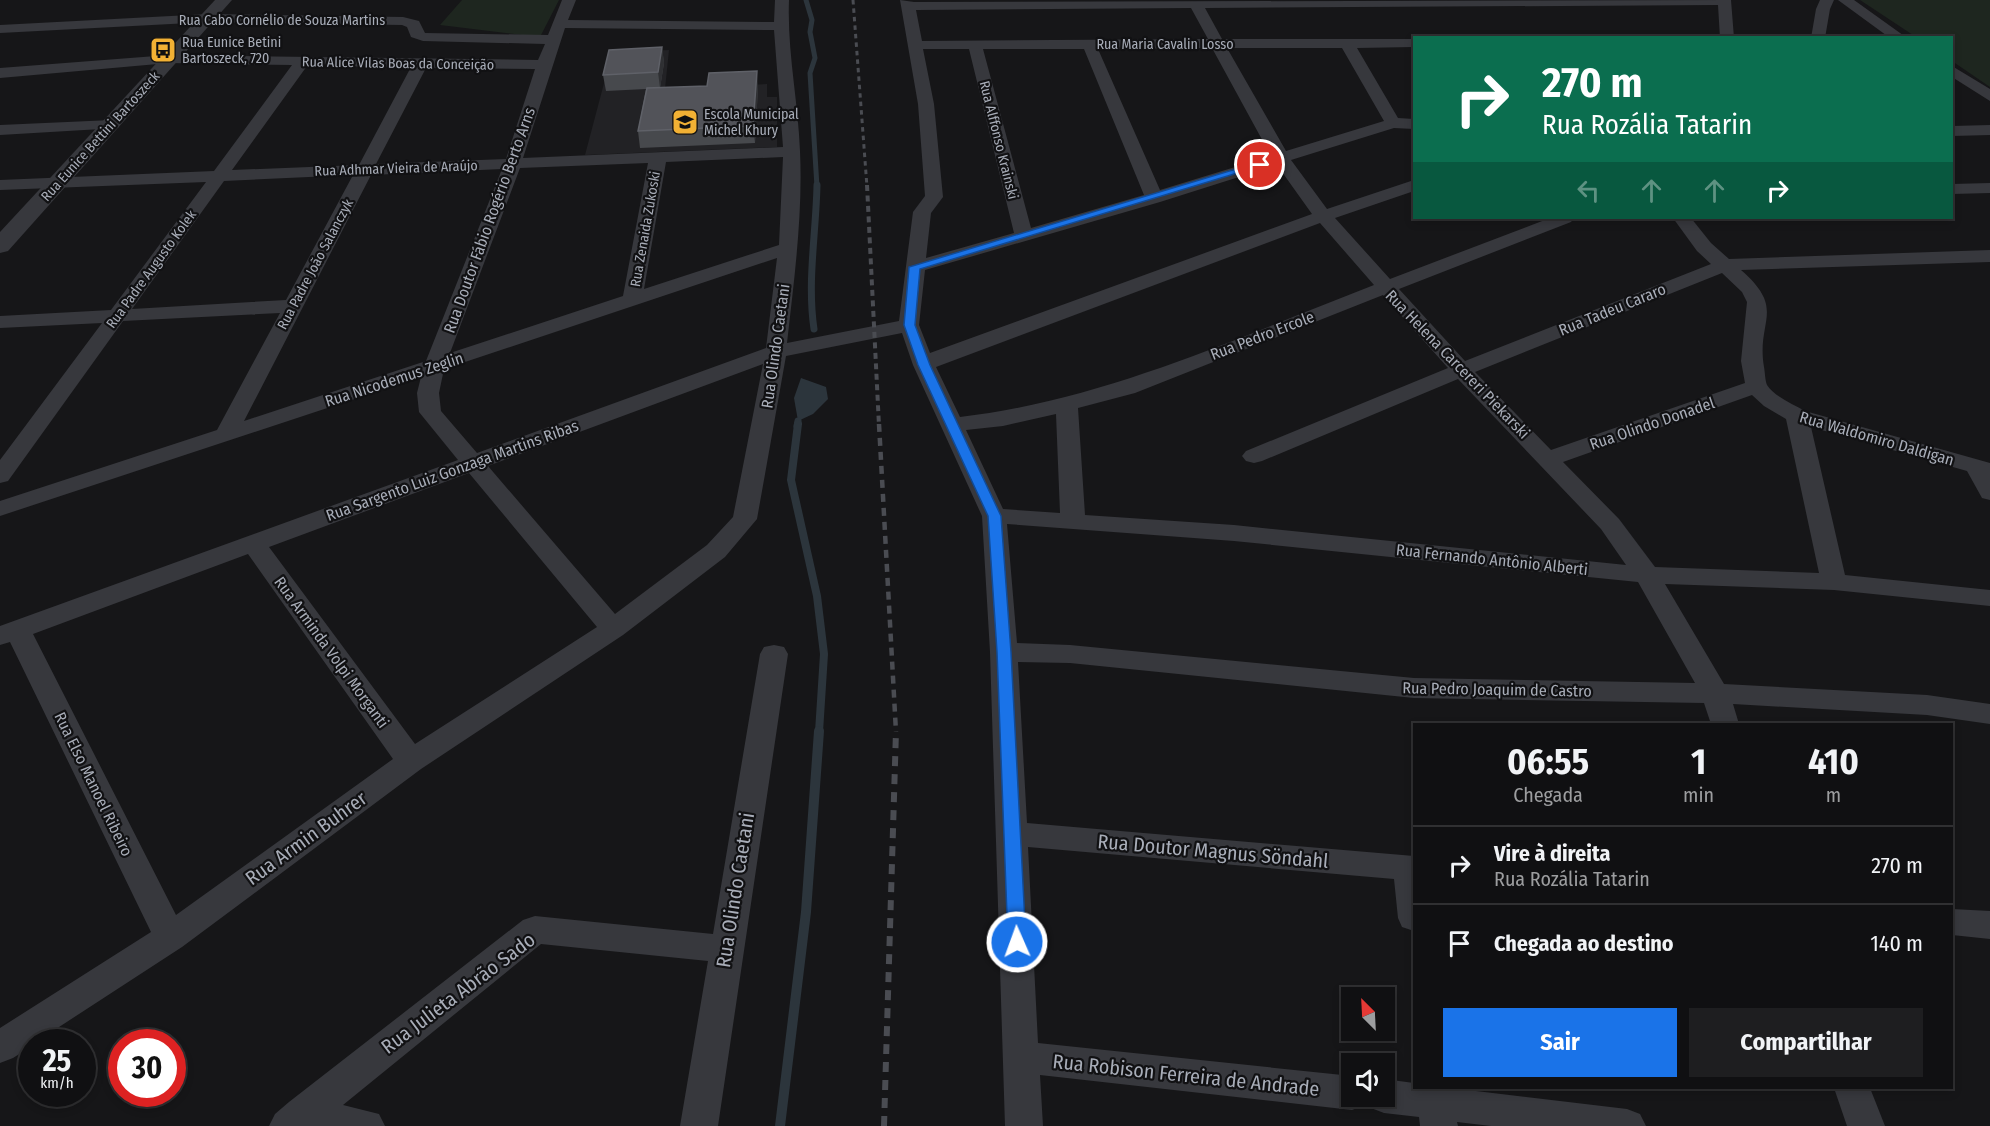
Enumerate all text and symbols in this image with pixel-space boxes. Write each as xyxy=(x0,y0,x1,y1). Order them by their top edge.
street label: Rua Cabo Cornélio de Souza Martins xyxy=(179,12,385,29)
place label: Rua Eunice Betini Bartoszeck, 720 xyxy=(182,34,281,67)
bus stop icon: Rua Eunice Betini Bartoszeck, 720 xyxy=(148,35,178,65)
street label: Rua Maria Cavalin Losso xyxy=(1096,36,1234,53)
street label: Rua Alice Vilas Boas da Conceição xyxy=(302,53,494,74)
text: 270 m xyxy=(1542,58,1642,108)
icon: right xyxy=(1443,60,1521,138)
street label: Rua Eunice Bettini Bartoszeck xyxy=(37,67,164,205)
street label: Rua Alffonso Krainski xyxy=(976,79,1021,201)
street label: Rua Doutor Fábio Rogério Berto Arns xyxy=(440,105,539,336)
place label: Escola Municipal Michel Khury xyxy=(704,106,799,139)
school or university icon: Escola Municipal Michel Khury xyxy=(670,107,700,137)
text: Rua Rozália Tatarin xyxy=(1542,109,1752,141)
pin xyxy=(1234,139,1285,190)
icon: arrive xyxy=(1243,148,1276,181)
street label: Rua Adhmar Vieira de Araújo xyxy=(314,157,478,180)
street label: Rua Zenaida Zukoski xyxy=(627,170,664,288)
icon: left xyxy=(1572,174,1605,207)
icon: ahead xyxy=(1635,174,1668,207)
icon: ahead xyxy=(1698,174,1731,207)
icon: right xyxy=(1761,174,1794,207)
street label: Rua Padre João Salanczyk xyxy=(274,196,357,332)
street label: Rua Padre Augusto Kolek xyxy=(103,207,200,332)
street label: Rua Tadeu Cararo xyxy=(1556,279,1669,340)
street label: Rua Olindo Caetani xyxy=(757,283,794,409)
street label: Rua Helena Carcereri Piekarski xyxy=(1382,286,1534,443)
street label: Rua Pedro Ercole xyxy=(1207,307,1317,364)
street label: Rua Nicodemus Zeglin xyxy=(323,348,466,411)
street label: Rua Olindo Donadel xyxy=(1587,393,1717,454)
street label: Rua Waldomiro Daldigan xyxy=(1797,407,1956,470)
street label: Rua Sargento Luiz Gonzaga Martins Ribas xyxy=(323,416,581,525)
street label: Rua Fernando Antônio Alberti xyxy=(1395,540,1589,579)
street label: Rua Arminda Volpi Morganti xyxy=(270,573,393,732)
street label: Rua Pedro Joaquim de Castro xyxy=(1402,678,1592,701)
street label: Rua Elso Manoel Ribeiro xyxy=(50,709,137,859)
text: 06:55 xyxy=(1507,740,1589,784)
text: 1 xyxy=(1691,740,1706,784)
text: 410 xyxy=(1808,740,1859,784)
text: Chegada xyxy=(1513,783,1583,807)
text: min xyxy=(1683,783,1714,807)
text: m xyxy=(1826,783,1841,807)
street label: Rua Armin Buhrer xyxy=(241,786,371,890)
street label: Rua Olindo Caetani xyxy=(711,811,759,969)
street label: Rua Doutor Magnus Söndahl xyxy=(1097,829,1329,873)
text: Vire à direita xyxy=(1494,840,1610,867)
icon: right xyxy=(1443,849,1476,882)
text: 270 m xyxy=(1871,852,1923,879)
text: Rua Rozália Tatarin xyxy=(1494,867,1650,891)
position arrow xyxy=(985,910,1049,974)
street label: Rua Julieta Abrão Sado xyxy=(376,927,540,1059)
icon: arrive xyxy=(1443,927,1476,960)
text: Chegada ao destino xyxy=(1494,930,1674,957)
text: 140 m xyxy=(1870,930,1923,957)
north arrow xyxy=(1341,987,1395,1041)
map controls xyxy=(1341,987,1395,1107)
button: Sair xyxy=(1443,1008,1677,1077)
button: Compartilhar xyxy=(1689,1008,1923,1077)
speed limit sign: 30 xyxy=(108,1029,186,1107)
text: 25 xyxy=(43,1043,71,1079)
street label: Rua Robison Ferreira de Andrade xyxy=(1052,1049,1320,1101)
button: sound xyxy=(1341,1053,1395,1107)
text: km/h xyxy=(40,1074,74,1092)

